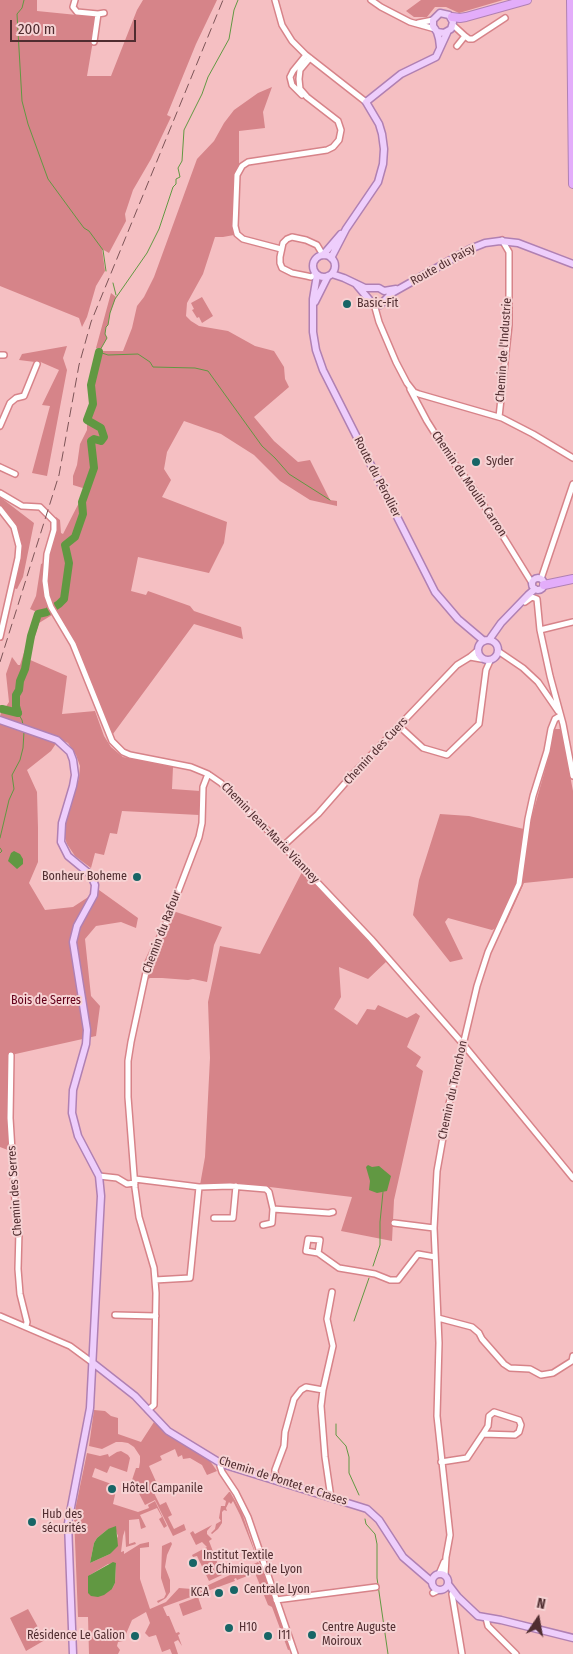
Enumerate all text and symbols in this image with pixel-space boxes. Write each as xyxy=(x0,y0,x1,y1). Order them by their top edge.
scale bar xyxy=(12,10,139,42)
text: 200 m xyxy=(18,20,55,38)
street label: Route du Paisy xyxy=(408,241,478,289)
place label: Basic-Fit xyxy=(357,297,398,311)
street label: Chemin de l'Industrie xyxy=(493,297,515,403)
marker: Basic-Fit xyxy=(341,298,353,310)
street label: Chemin du Moulin Carron xyxy=(428,429,510,539)
street label: Route du Pérollier xyxy=(351,434,403,520)
place label: Syder xyxy=(486,455,514,469)
marker: Syder xyxy=(470,456,482,468)
street label: Chemin des Cuers xyxy=(341,714,411,788)
street label: Chemin Jean-Marie Vianney xyxy=(218,780,322,886)
place label: Bonheur Boheme xyxy=(42,870,127,884)
marker: Bonheur Boheme xyxy=(131,871,143,883)
street label: Chemin du Rafour xyxy=(140,888,184,976)
park label: Bois de Serres xyxy=(11,994,81,1008)
street label: Chemin du Tronchon xyxy=(435,1039,471,1141)
street label: Chemin des Serres xyxy=(5,1145,25,1237)
street label: Chemin de Pontet et Crases xyxy=(217,1453,349,1509)
place label: Hôtel Campanile xyxy=(122,1482,203,1496)
marker: Hôtel Campanile xyxy=(106,1483,118,1495)
place label: Hub des sécurités xyxy=(42,1508,86,1536)
marker: Hub des sécurités xyxy=(26,1516,38,1528)
place label: Institut Textile et Chimique de Lyon xyxy=(203,1549,302,1577)
marker: Institut Textile et Chimique de Lyon xyxy=(187,1557,199,1569)
place label: Centrale Lyon xyxy=(244,1583,310,1597)
marker: Centrale Lyon xyxy=(228,1584,240,1596)
place label: KCA xyxy=(190,1586,209,1600)
marker: KCA xyxy=(213,1587,225,1599)
north arrow xyxy=(513,1594,563,1644)
text: N xyxy=(535,1595,547,1613)
place label: H10 xyxy=(239,1621,257,1635)
place label: Centre Auguste Moiroux xyxy=(322,1621,396,1649)
marker: H10 xyxy=(223,1622,235,1634)
place label: Résidence Le Galion xyxy=(27,1629,125,1643)
place label: I11 xyxy=(278,1629,290,1643)
marker: Centre Auguste Moiroux xyxy=(306,1629,318,1641)
marker: Résidence Le Galion xyxy=(129,1630,141,1642)
marker: I11 xyxy=(262,1630,274,1642)

